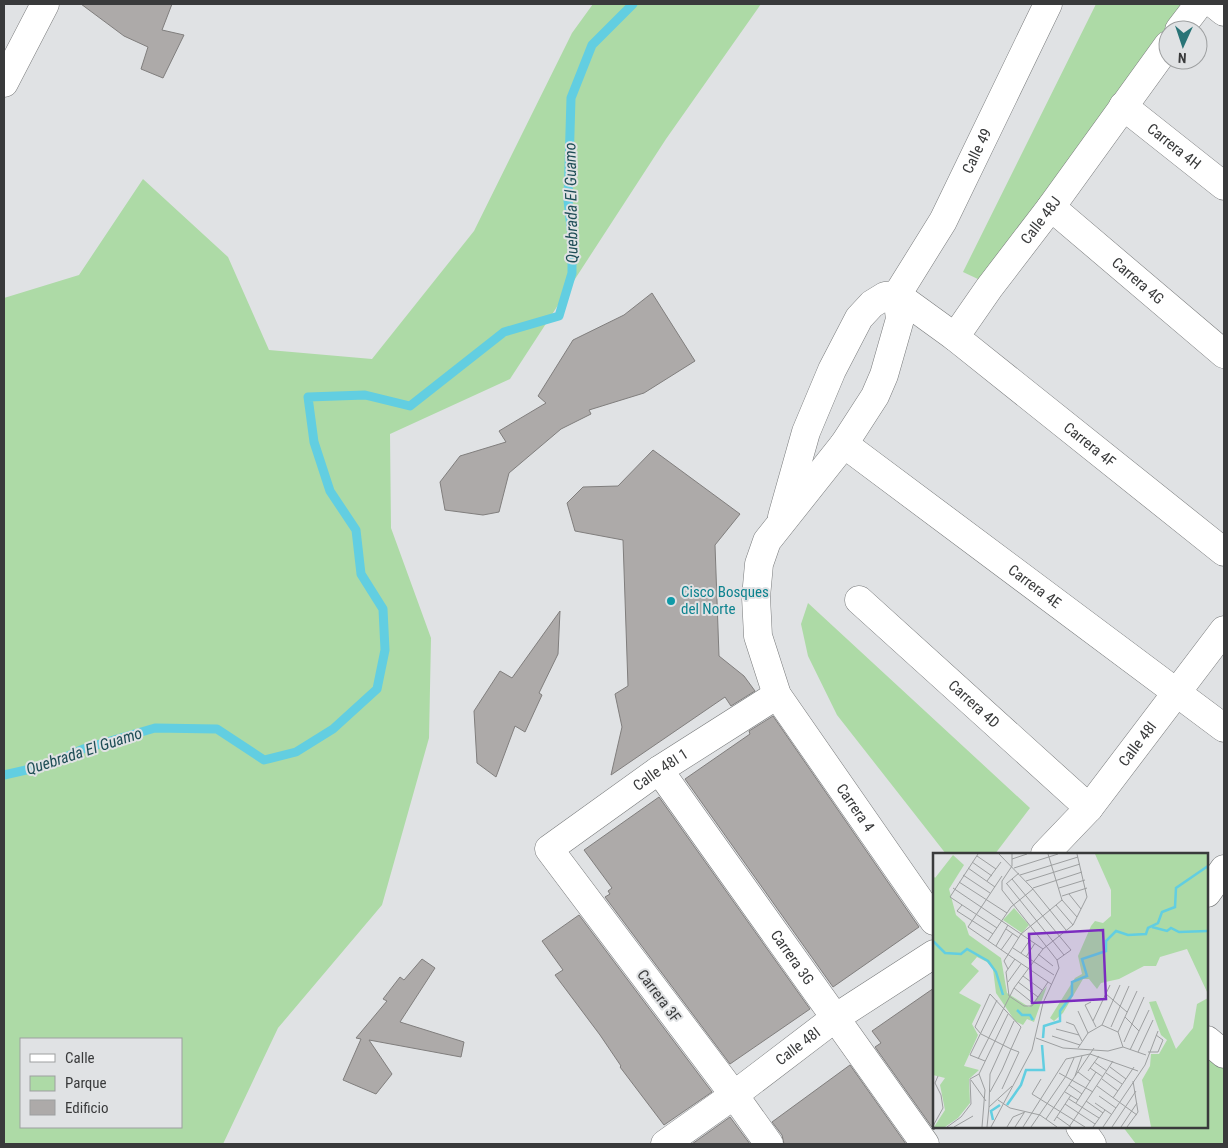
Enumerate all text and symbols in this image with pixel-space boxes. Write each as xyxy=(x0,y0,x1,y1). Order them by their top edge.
north arrow xyxy=(1158,20,1208,70)
text: N xyxy=(1178,50,1187,66)
street label: Carrera 4H xyxy=(1144,120,1204,173)
street label: Calle 49 xyxy=(958,125,995,176)
water label: Quebrada El Guamo xyxy=(560,142,582,264)
street label: Calle 48J xyxy=(1017,193,1065,248)
street label: Carrera 4G xyxy=(1108,254,1168,308)
street label: Carrera 4F xyxy=(1060,418,1119,471)
street label: Carrera 4E xyxy=(1005,561,1065,612)
place label: Cisco Bosques del Norte xyxy=(681,583,769,618)
marker: Cisco Bosques del Norte xyxy=(665,595,677,607)
street label: Carrera 4D xyxy=(945,676,1003,732)
street label: Calle 48I xyxy=(1115,718,1160,770)
water label: Quebrada El Guamo xyxy=(24,723,145,779)
street label: Calle 48I 1 xyxy=(630,745,692,795)
street label: Carrera 4 xyxy=(832,780,878,835)
inset map xyxy=(933,853,1208,1128)
street label: Carrera 3G xyxy=(767,927,818,988)
street label: Carrera 3F xyxy=(633,966,685,1026)
street label: Calle 48I xyxy=(772,1023,824,1069)
legend xyxy=(20,1038,182,1128)
text: Calle xyxy=(65,1049,95,1067)
text: Parque xyxy=(65,1074,107,1092)
text: Edificio xyxy=(65,1099,108,1117)

